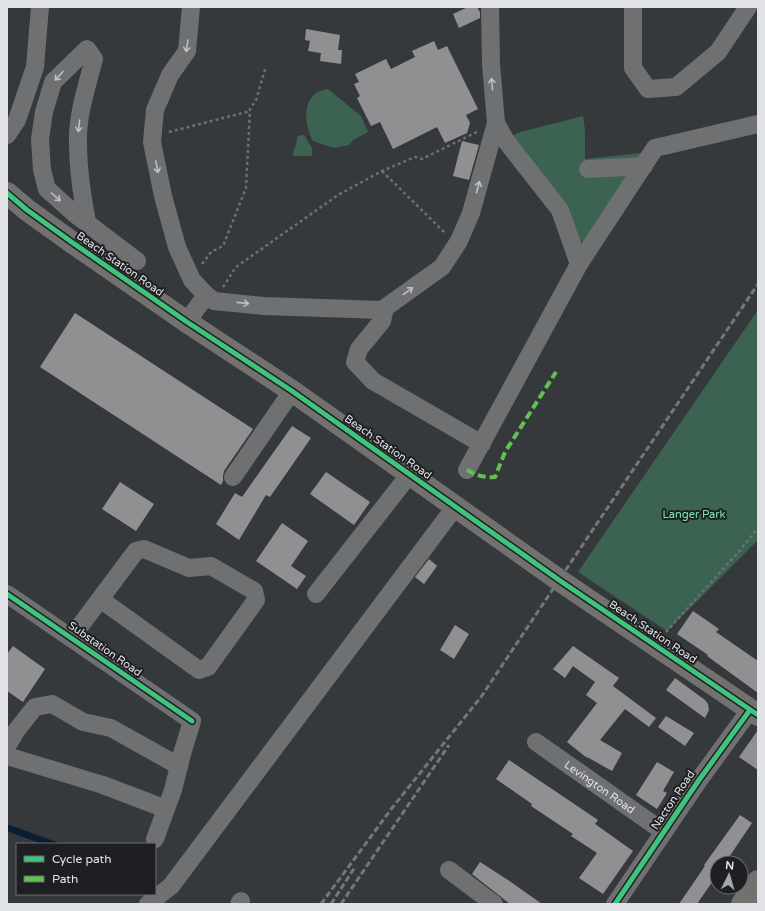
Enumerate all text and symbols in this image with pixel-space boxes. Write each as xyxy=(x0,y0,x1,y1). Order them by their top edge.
one-way arrow xyxy=(183,39,191,52)
one-way arrow xyxy=(54,71,64,81)
one-way arrow xyxy=(489,78,496,91)
one-way arrow xyxy=(76,119,83,132)
one-way arrow xyxy=(154,160,162,173)
one-way arrow xyxy=(475,181,482,194)
one-way arrow xyxy=(51,192,61,202)
street label: Beach Station Road xyxy=(74,229,166,299)
one-way arrow xyxy=(402,287,413,295)
one-way arrow xyxy=(236,300,249,307)
street label: Beach Station Road xyxy=(342,412,434,482)
park label: Langer Park xyxy=(663,508,725,521)
street label: Beach Station Road xyxy=(607,598,699,666)
street label: Substation Road xyxy=(66,619,144,679)
street label: Levington Road xyxy=(562,758,637,816)
street label: Nacton Road xyxy=(648,768,698,832)
legend xyxy=(16,843,156,895)
text: Cycle path xyxy=(52,852,111,866)
north arrow xyxy=(709,855,749,895)
text: N xyxy=(725,859,735,872)
text: Path xyxy=(52,872,78,886)

